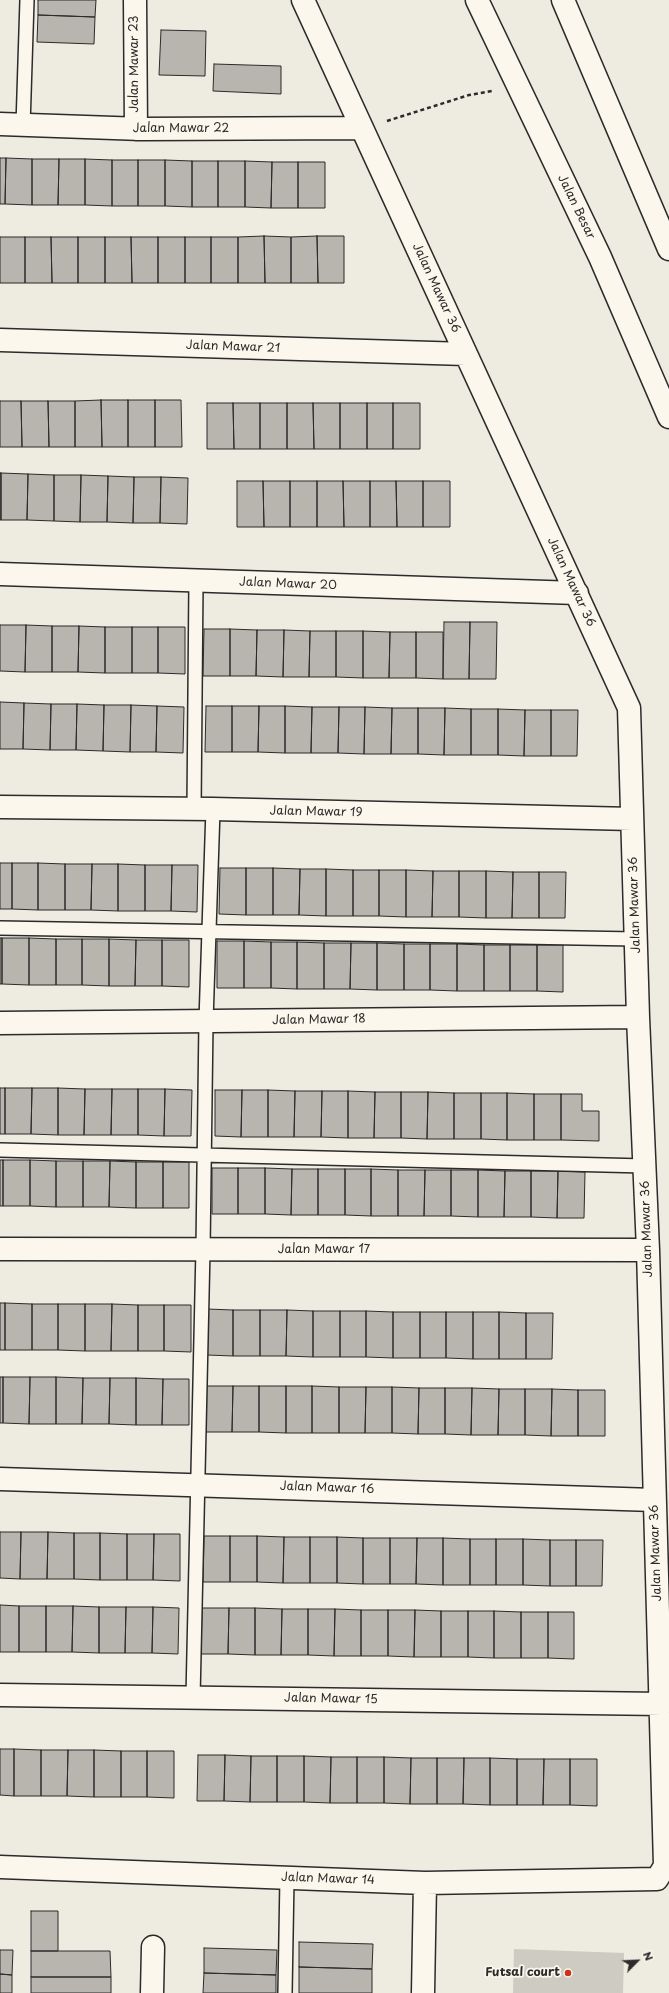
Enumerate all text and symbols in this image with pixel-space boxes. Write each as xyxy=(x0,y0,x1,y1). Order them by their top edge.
street label: Jalan Mawar 23 xyxy=(128,16,142,112)
street label: Jalan Mawar 22 xyxy=(133,122,229,136)
street label: Jalan Besar xyxy=(554,173,598,241)
street label: Jalan Mawar 36 xyxy=(409,241,463,335)
street label: Jalan Mawar 21 xyxy=(186,338,280,356)
street label: Jalan Mawar 36 xyxy=(544,535,598,629)
street label: Jalan Mawar 20 xyxy=(239,575,337,593)
street label: Jalan Mawar 19 xyxy=(269,804,363,820)
street label: Jalan Mawar 36 xyxy=(626,856,644,954)
street label: Jalan Mawar 18 xyxy=(272,1012,366,1028)
street label: Jalan Mawar 36 xyxy=(638,1180,656,1278)
street label: Jalan Mawar 17 xyxy=(278,1243,370,1257)
street label: Jalan Mawar 16 xyxy=(280,1479,374,1497)
street label: Jalan Mawar 36 xyxy=(647,1504,665,1602)
street label: Jalan Mawar 15 xyxy=(284,1691,378,1707)
street label: Jalan Mawar 14 xyxy=(281,1870,375,1888)
north arrow xyxy=(617,1941,657,1981)
text: N xyxy=(639,1948,658,1963)
place label: Futsal court xyxy=(485,1966,560,1980)
marker: Futsal court xyxy=(563,1968,573,1978)

